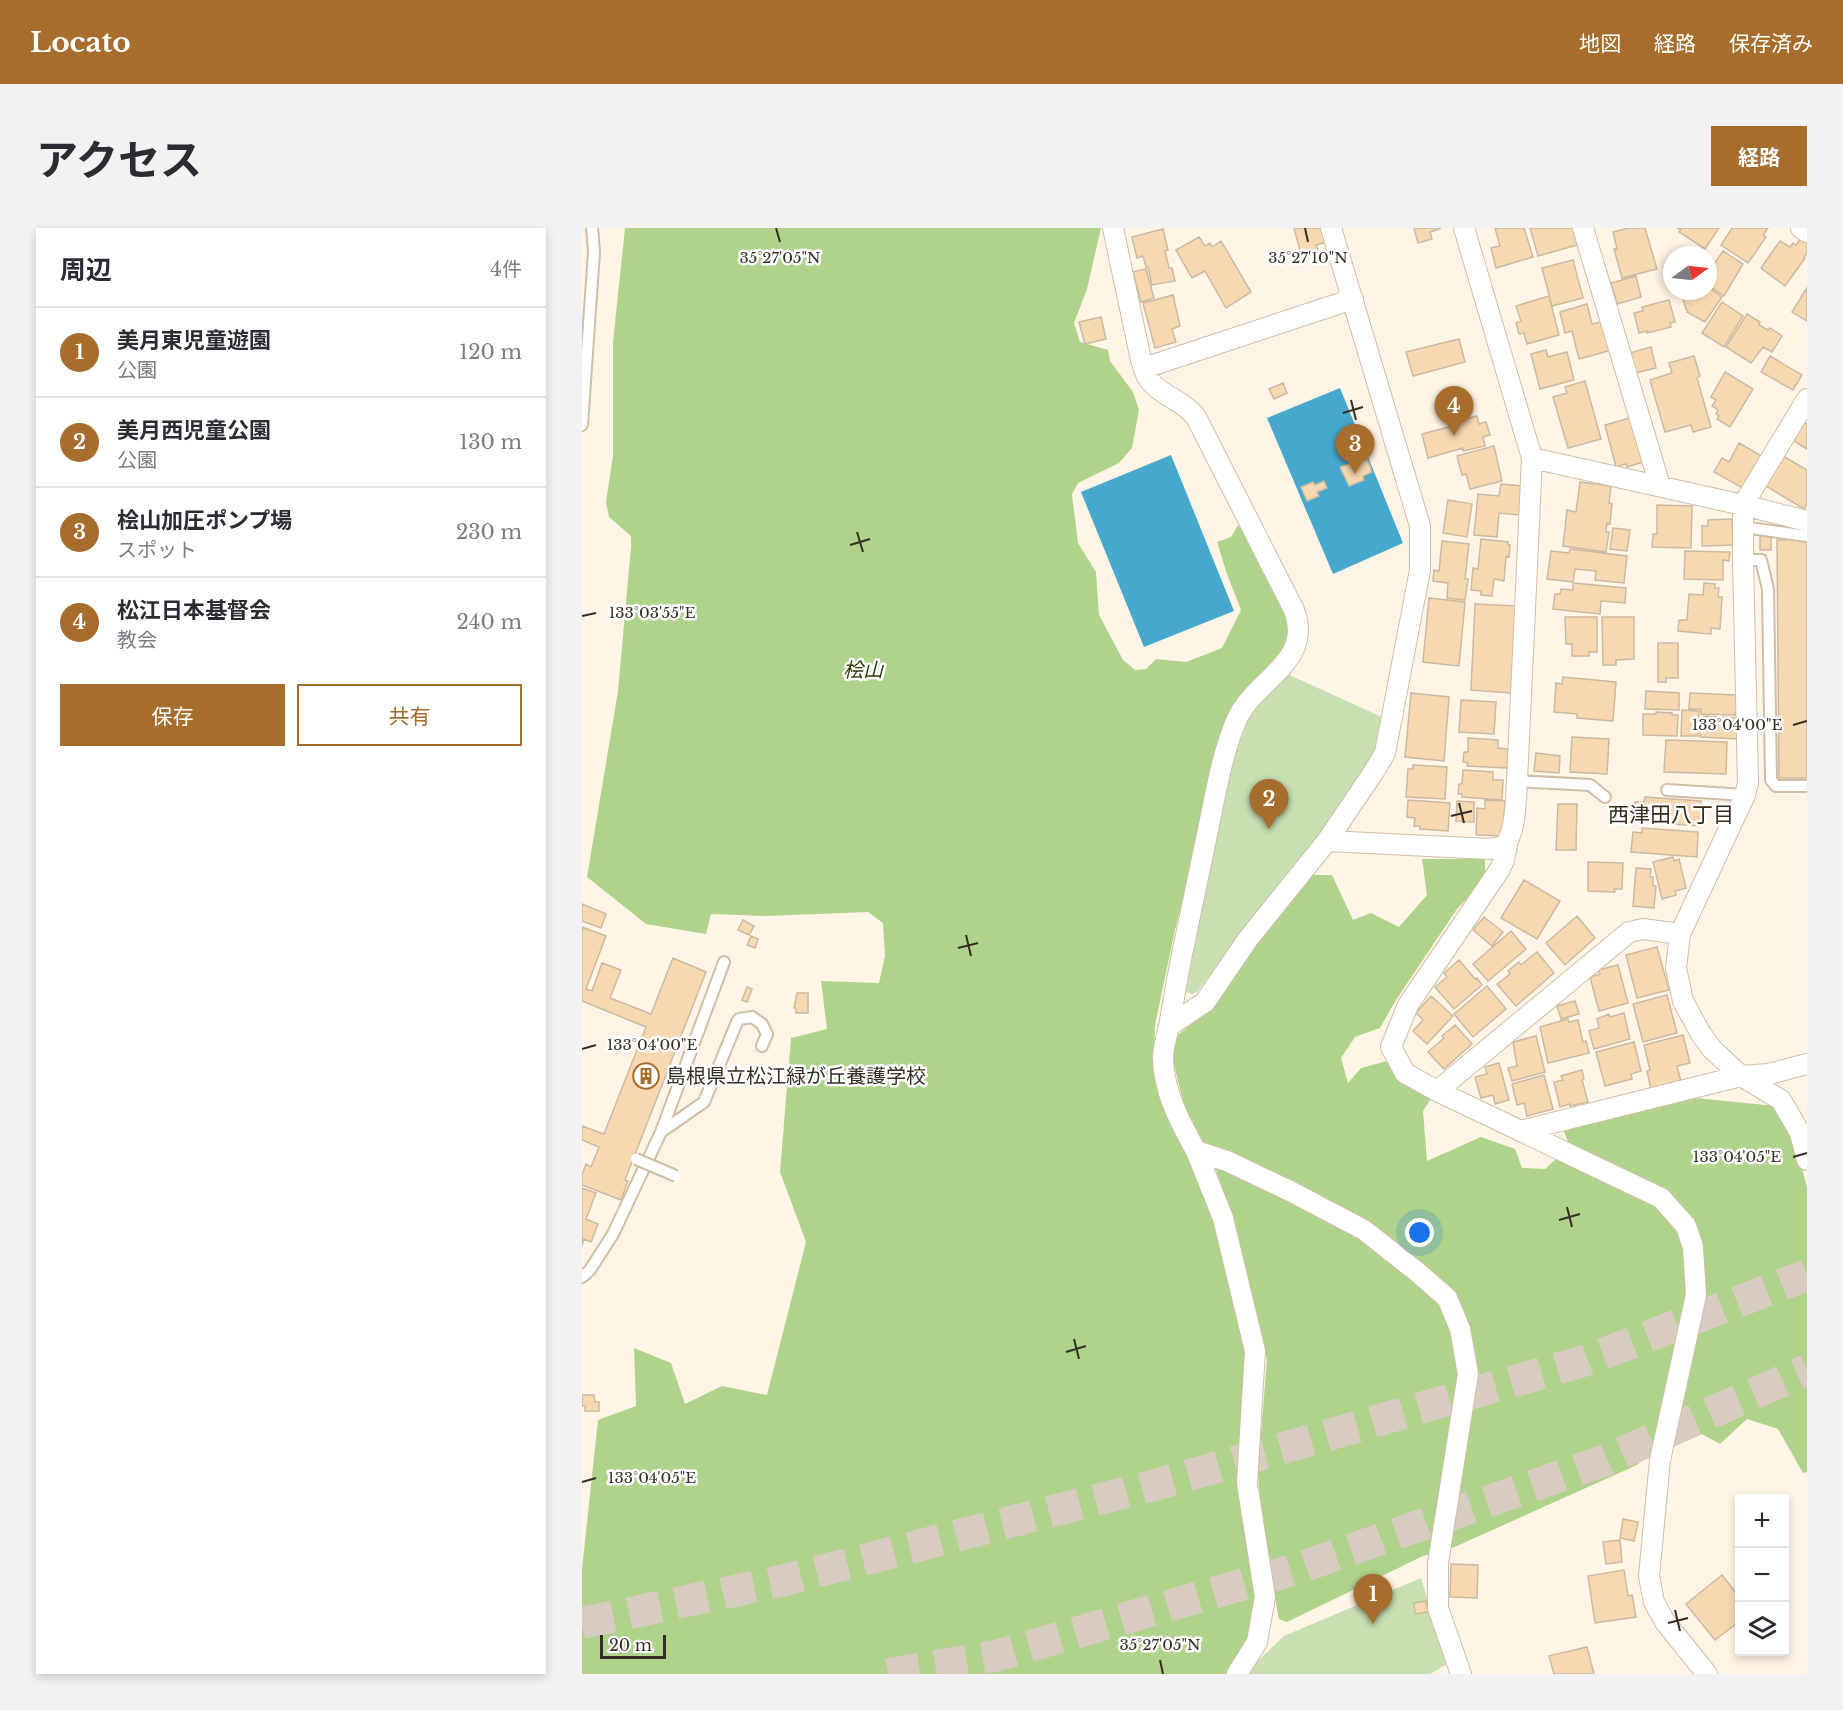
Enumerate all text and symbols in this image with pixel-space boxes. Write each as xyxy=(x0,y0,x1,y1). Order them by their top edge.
text: Locato xyxy=(30,25,131,60)
text: 地図 xyxy=(1579,31,1621,57)
text: 経路 xyxy=(1654,31,1696,57)
text: 保存済み xyxy=(1729,31,1813,57)
button: 経路 xyxy=(1711,126,1807,186)
text: アクセス xyxy=(36,134,202,186)
north arrow xyxy=(1663,246,1717,300)
text: 35°27'05"N xyxy=(739,248,821,267)
text: 35°27'10"N xyxy=(1268,248,1348,267)
text: 周辺 xyxy=(60,254,112,286)
text: 4件 xyxy=(490,257,522,281)
text: 美月東児童遊園 xyxy=(117,327,271,354)
text: 1 xyxy=(75,340,84,364)
text: 120 m xyxy=(459,340,522,364)
text: 公園 xyxy=(117,358,157,382)
pin: 4 xyxy=(1434,386,1474,436)
text: 美月西児童公園 xyxy=(117,417,271,444)
pin: 3 xyxy=(1336,424,1374,474)
text: 2 xyxy=(73,430,86,454)
text: 130 m xyxy=(459,430,522,454)
text: 公園 xyxy=(117,448,157,472)
text: 桧山加圧ポンプ場 xyxy=(117,507,292,534)
text: 3 xyxy=(73,520,86,544)
text: 230 m xyxy=(456,520,522,544)
text: スポット xyxy=(117,538,197,562)
text: 松江日本基督会 xyxy=(117,597,271,624)
text: 133°03'55"E xyxy=(609,603,695,622)
text: 4 xyxy=(73,610,86,634)
text: 240 m xyxy=(457,610,522,634)
text: 教会 xyxy=(117,628,157,652)
park label: 桧山 xyxy=(843,658,884,682)
button: 保存 xyxy=(60,684,285,746)
button: 共有 xyxy=(297,684,522,746)
text: 133°04'00"E xyxy=(1692,715,1782,734)
pin: 2 xyxy=(1250,780,1288,829)
district label: 西津田八丁目 xyxy=(1608,802,1734,828)
text: 133°04'00"E xyxy=(607,1035,697,1054)
building icon: 島根県立松江緑が丘養護学校 xyxy=(631,1061,661,1091)
place label: 島根県立松江緑が丘養護学校 xyxy=(666,1064,926,1088)
text: 133°04'05"E xyxy=(1693,1147,1781,1166)
your location xyxy=(1405,1218,1434,1247)
text: 133°04'05"E xyxy=(608,1468,696,1487)
map controls xyxy=(1735,1494,1789,1656)
button: + xyxy=(1735,1494,1789,1548)
button: − xyxy=(1735,1548,1789,1602)
pin: 1 xyxy=(1354,1574,1392,1624)
button: layers xyxy=(1735,1602,1789,1656)
scale bar xyxy=(600,1632,666,1660)
text: 20 m xyxy=(609,1635,652,1655)
text: 35°27'05"N xyxy=(1119,1635,1201,1654)

